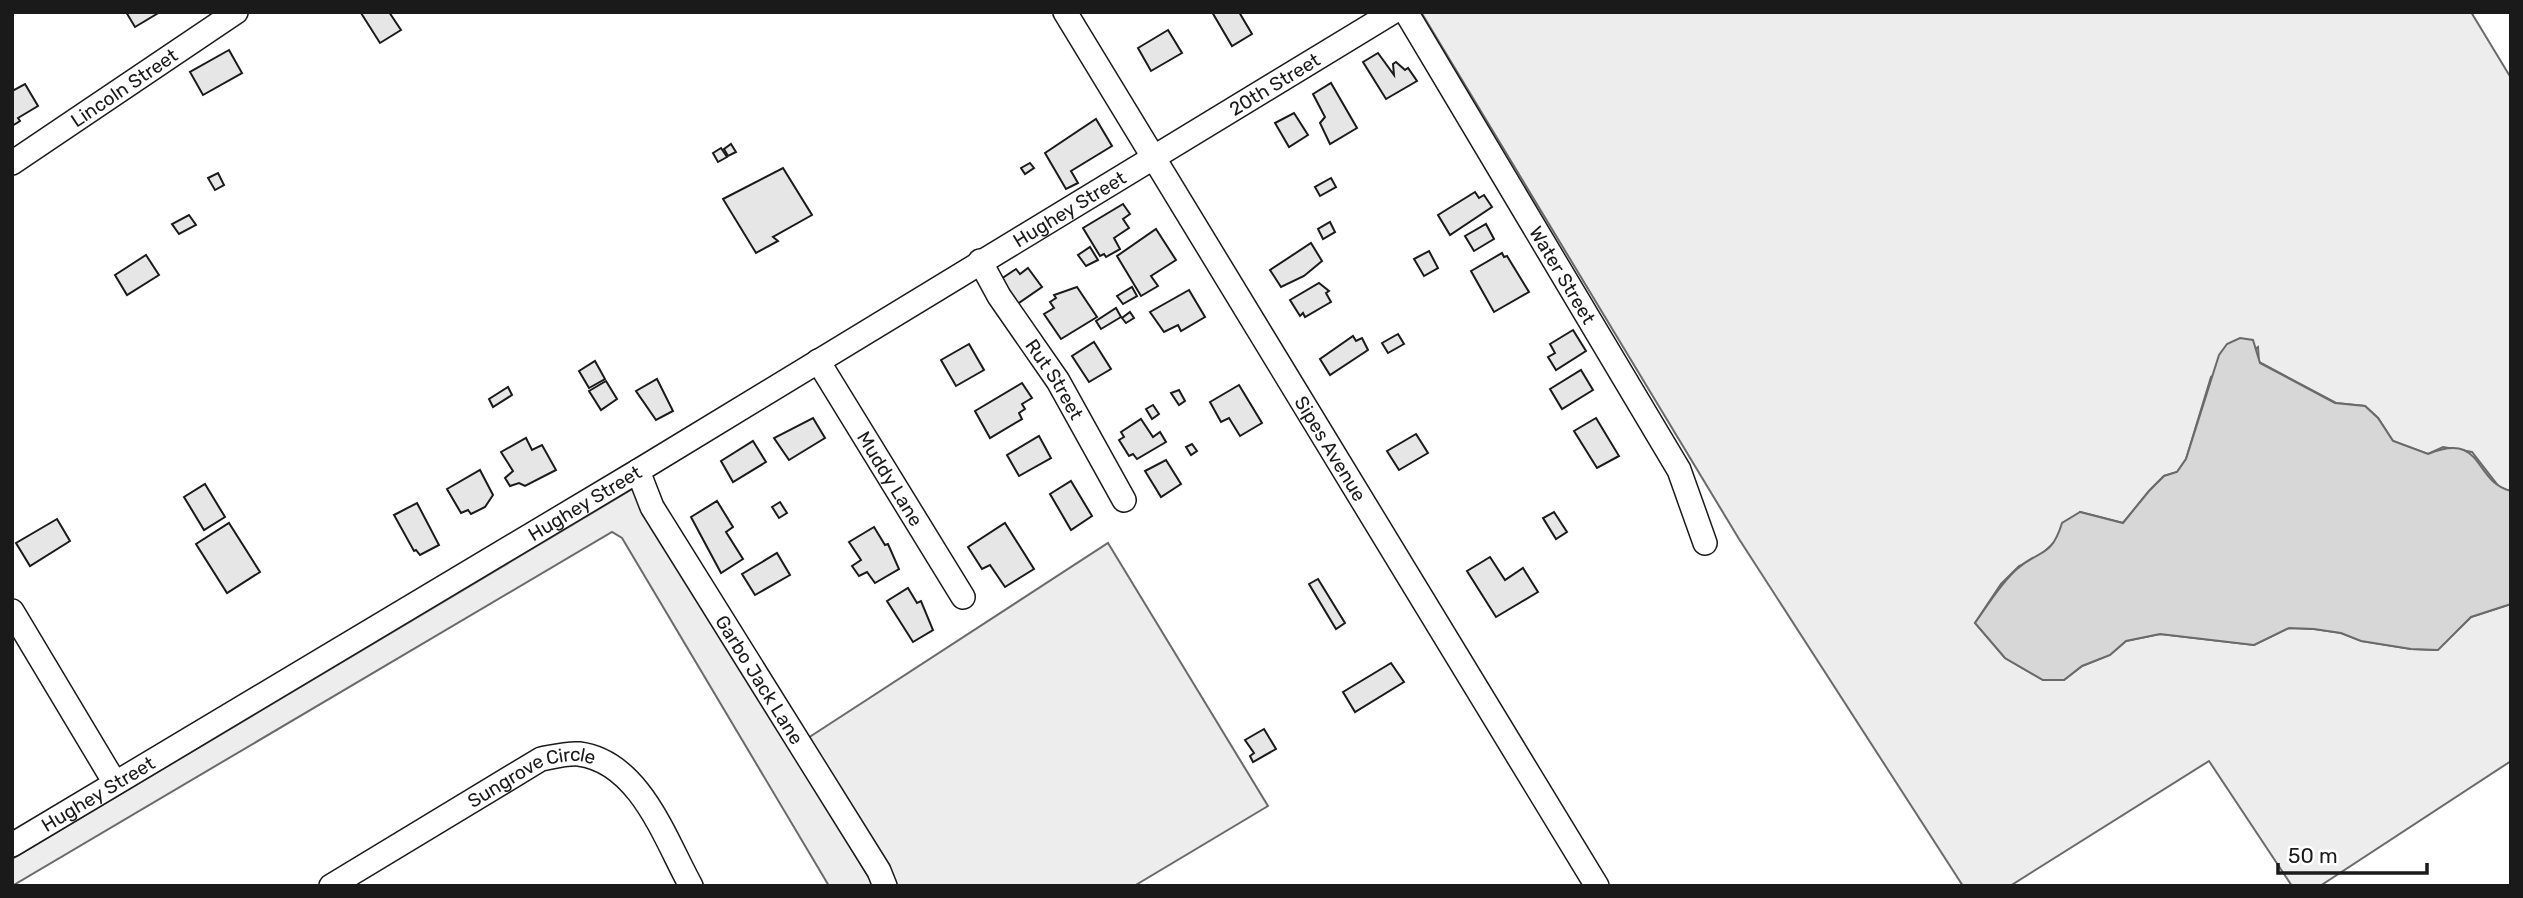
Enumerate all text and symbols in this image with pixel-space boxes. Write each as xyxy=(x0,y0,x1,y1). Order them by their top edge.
street label: Lincoln Street xyxy=(66,43,182,132)
street label: 20th Street xyxy=(1225,48,1324,120)
street label: Hughey Street xyxy=(1009,165,1130,252)
street label: Water Street xyxy=(1525,222,1601,328)
street label: Rut Street xyxy=(1021,334,1089,424)
street label: Sipes Avenue xyxy=(1290,392,1371,505)
street label: Muddy Lane xyxy=(852,427,928,530)
street label: Hughey Street xyxy=(524,460,646,546)
street label: Garbo Jack Lane xyxy=(711,611,809,749)
street label: Sungrove Circle xyxy=(463,742,599,812)
street label: Hughey Street xyxy=(37,751,159,836)
scale bar xyxy=(2278,832,2427,876)
text: 50 m xyxy=(2288,843,2338,868)

